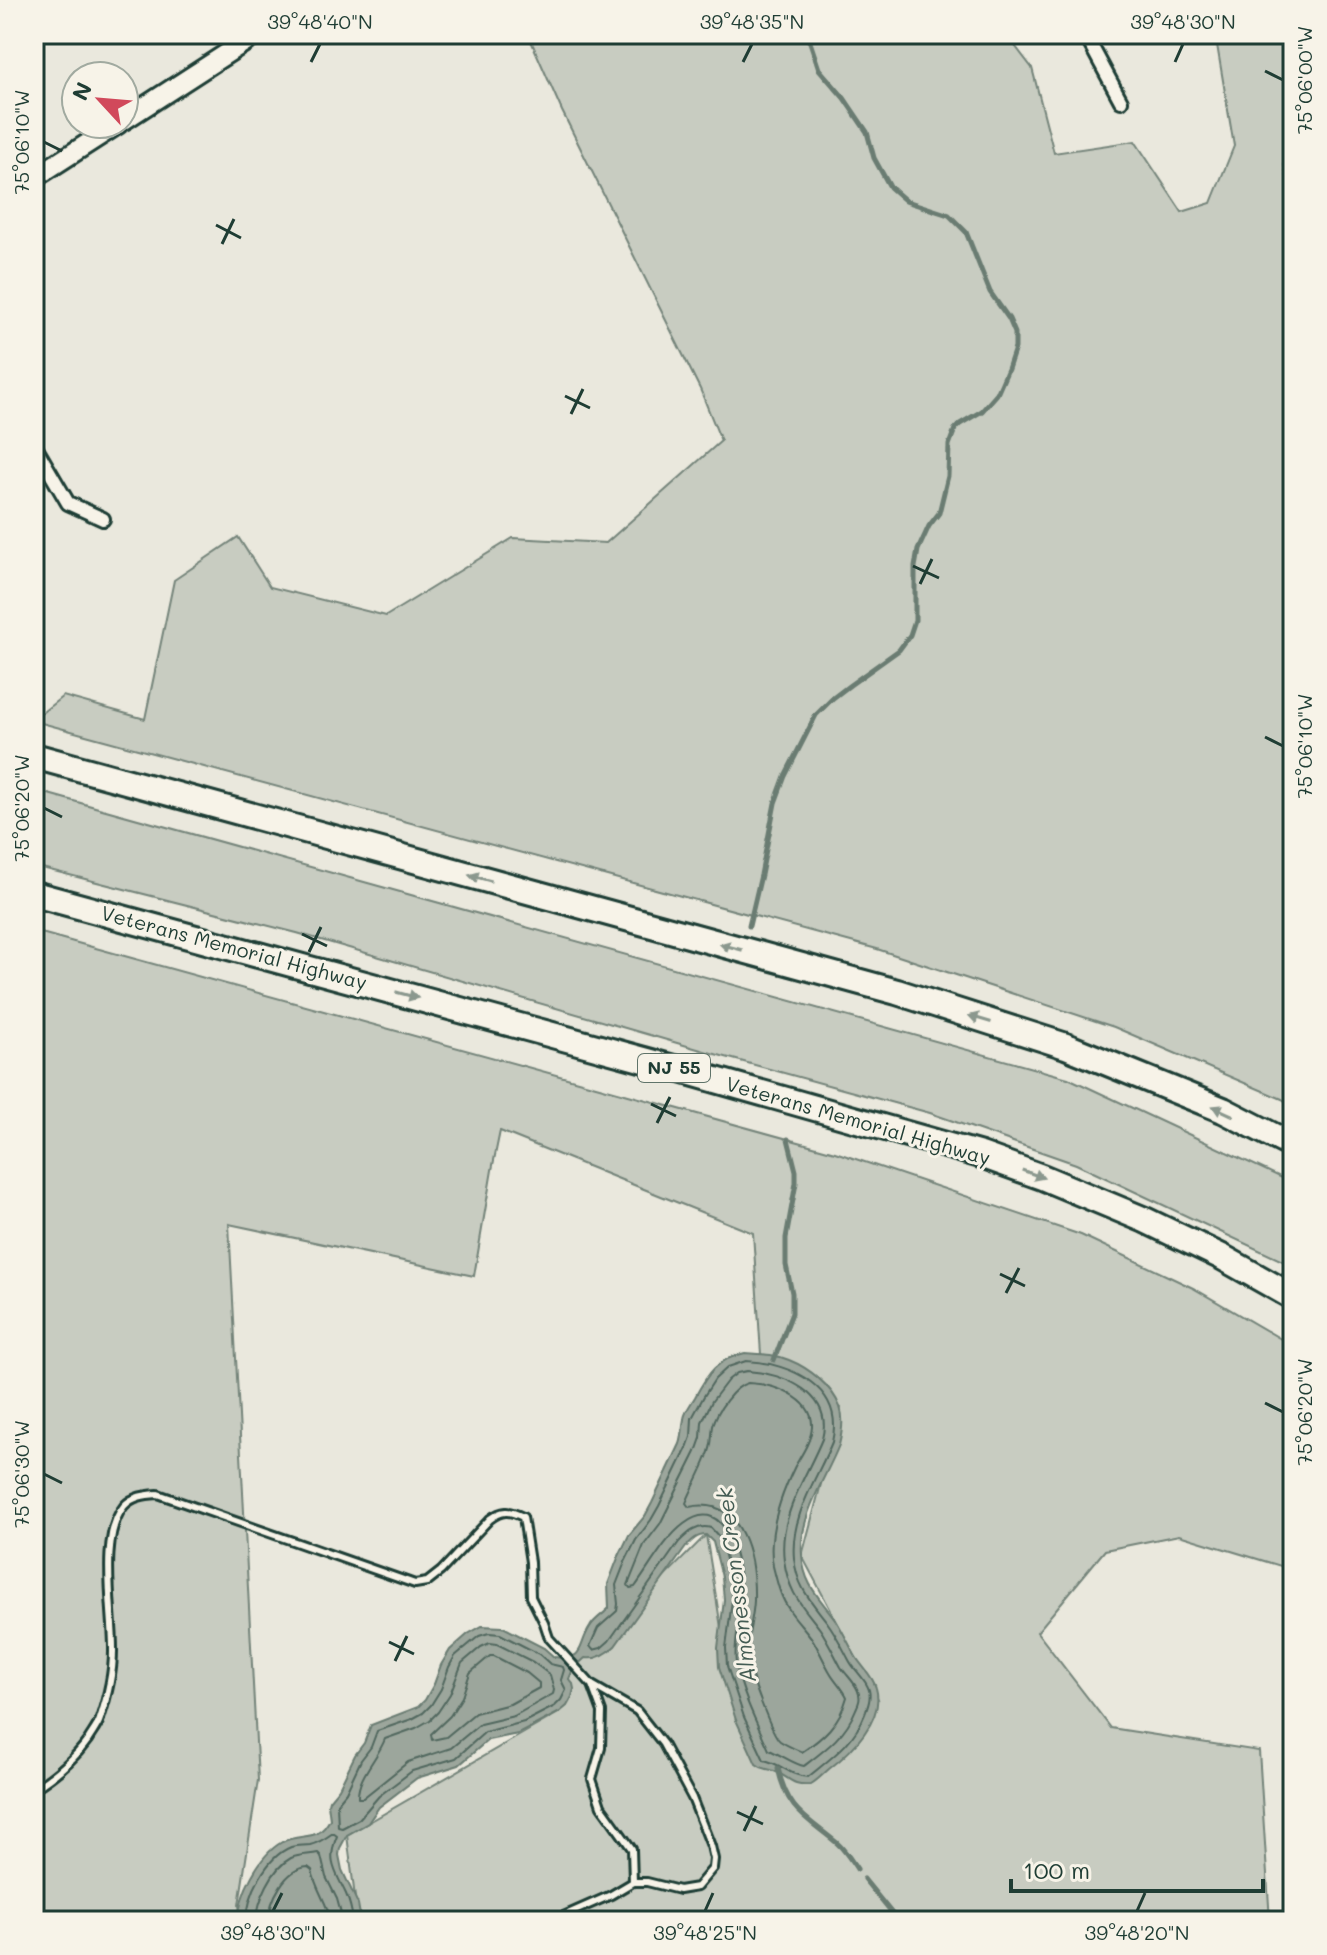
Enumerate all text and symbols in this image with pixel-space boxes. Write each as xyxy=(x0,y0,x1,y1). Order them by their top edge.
text: 39°48'40"N xyxy=(267,8,373,34)
text: 39°48'35"N xyxy=(700,8,804,34)
text: 39°48'30"N xyxy=(1130,8,1236,34)
text: 75°06'00"W xyxy=(1291,26,1317,134)
north arrow xyxy=(60,60,140,140)
text: N xyxy=(65,77,98,105)
text: 75°06'10"W xyxy=(8,89,34,195)
text: 75°06'10"W xyxy=(1291,693,1317,799)
text: 75°06'20"W xyxy=(8,754,34,862)
one-way arrow xyxy=(467,871,491,884)
street label: Veterans Memorial Highway xyxy=(99,899,370,995)
one-way arrow xyxy=(718,940,743,952)
one-way arrow xyxy=(395,989,419,1002)
one-way arrow xyxy=(968,1012,992,1024)
road number: NJ 55 xyxy=(638,1054,710,1082)
street label: Veterans Memorial Highway xyxy=(723,1070,994,1170)
one-way arrow xyxy=(1211,1104,1235,1118)
one-way arrow xyxy=(1022,1168,1046,1181)
text: 75°06'20"W xyxy=(1291,1358,1317,1466)
text: 75°06'30"W xyxy=(8,1420,34,1528)
water label: Almonesson Creek xyxy=(709,1484,762,1684)
scale bar xyxy=(1011,1843,1263,1893)
text: 100 m xyxy=(1023,1854,1090,1885)
text: 39°48'30"N xyxy=(220,1919,326,1945)
text: 39°48'25"N xyxy=(653,1919,757,1945)
text: 39°48'20"N xyxy=(1085,1919,1189,1945)

